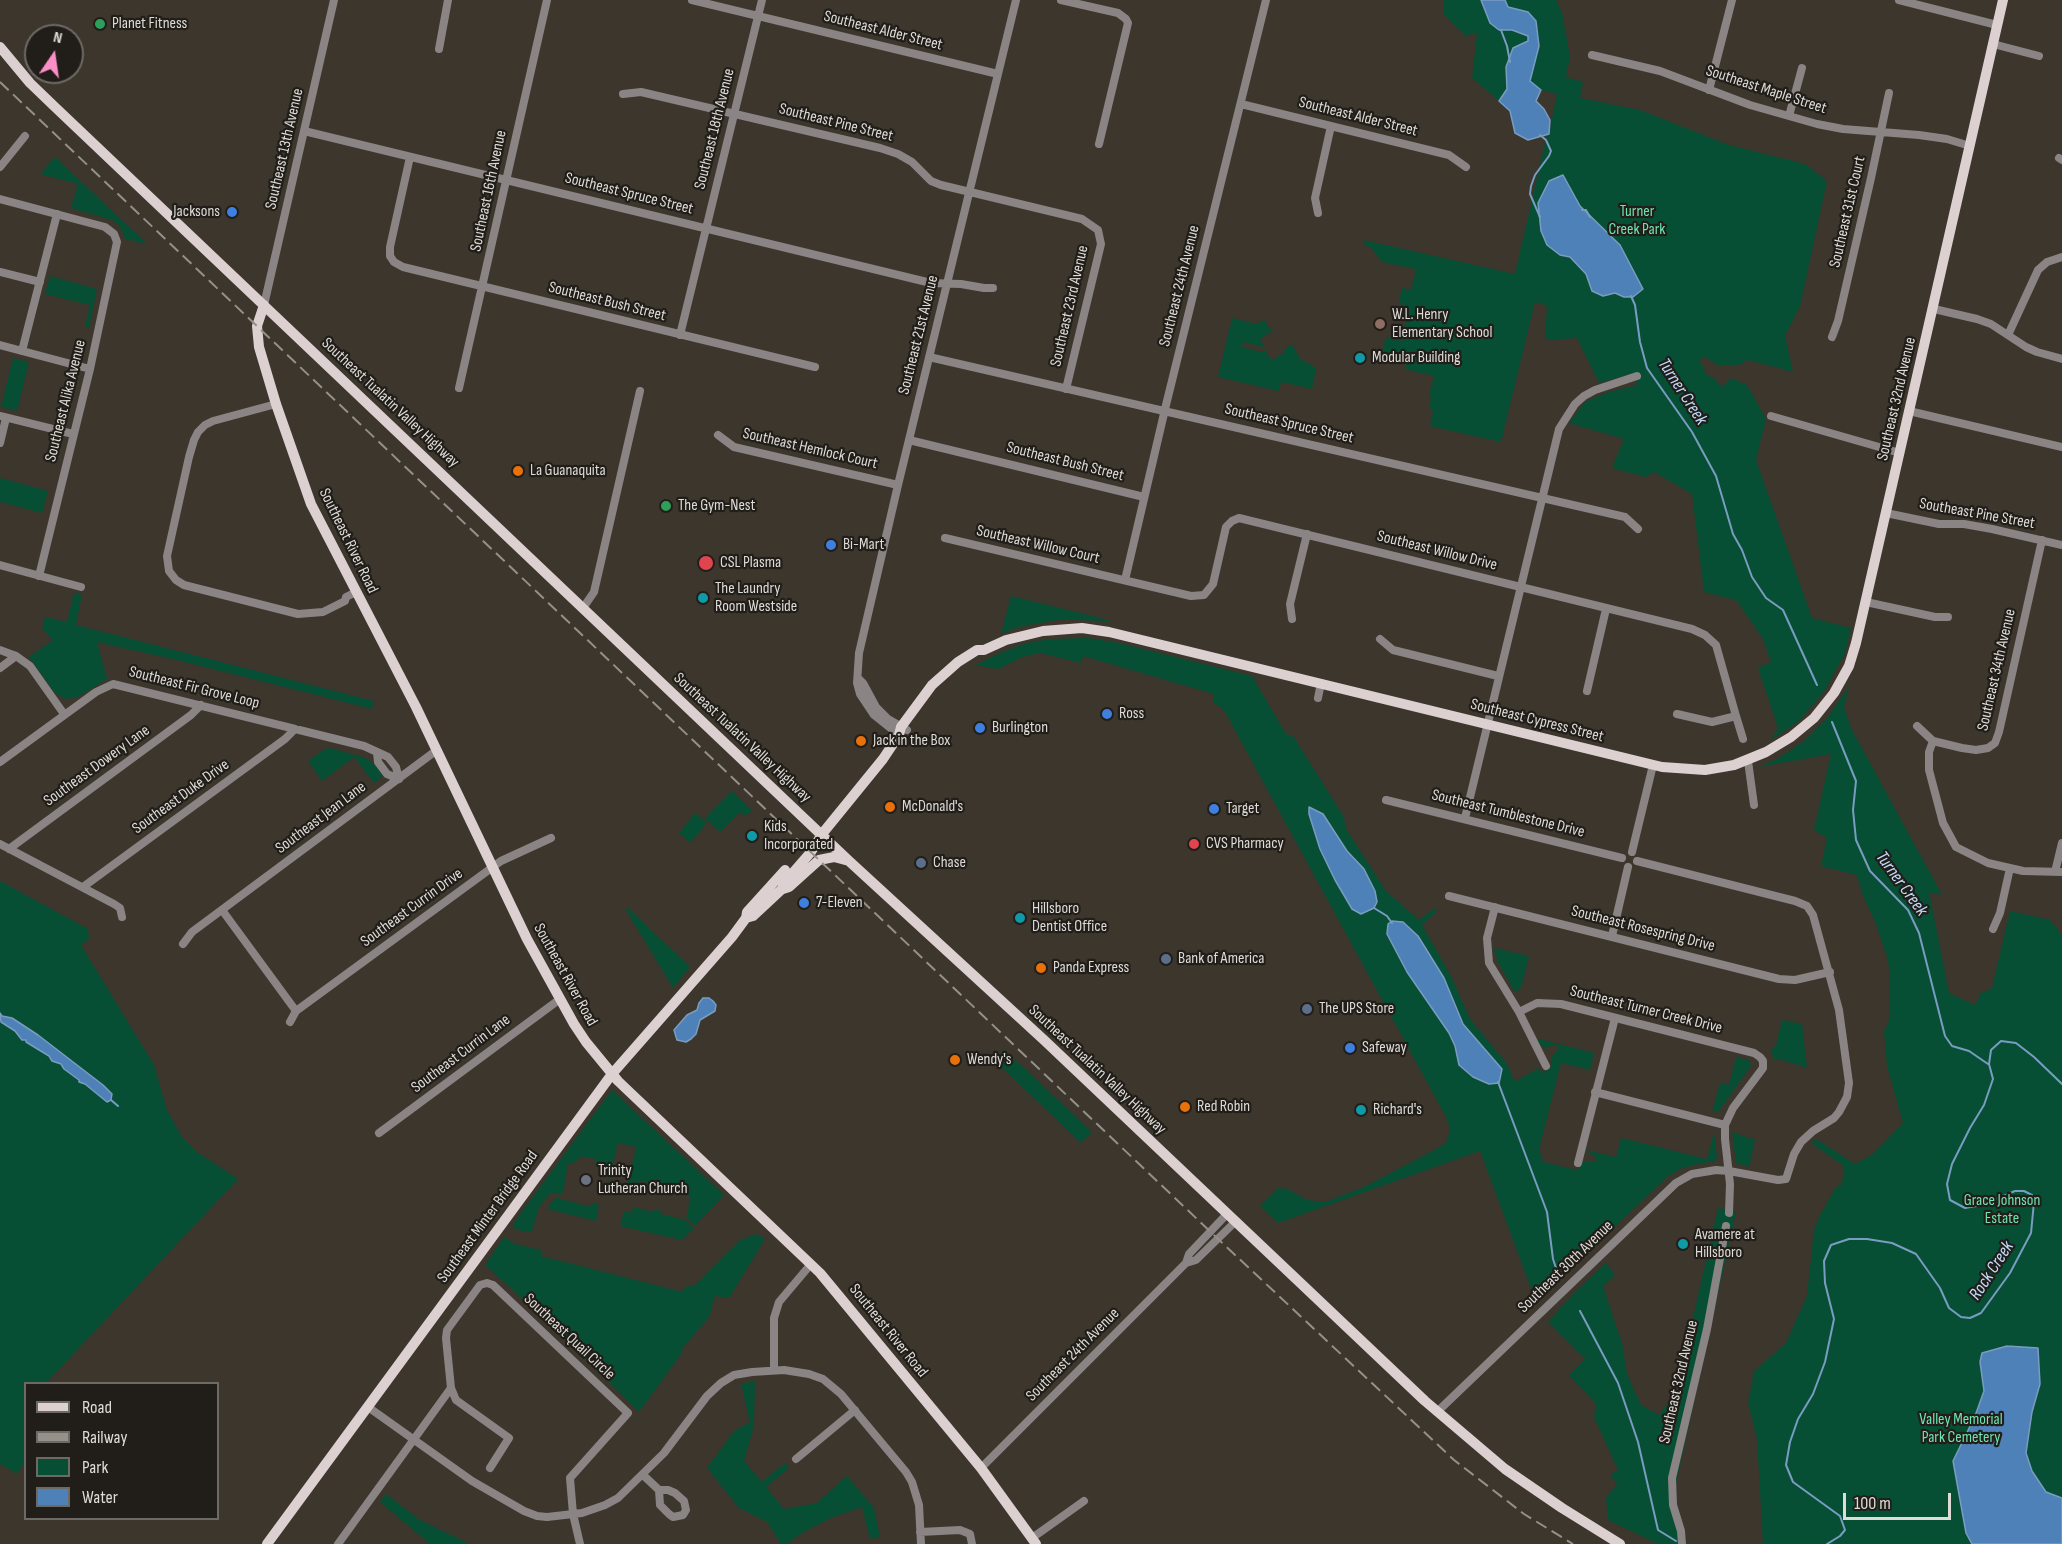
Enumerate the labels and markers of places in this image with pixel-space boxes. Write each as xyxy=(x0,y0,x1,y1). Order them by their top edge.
place label: Planet Fitness xyxy=(112,14,187,34)
marker: Planet Fitness xyxy=(93,17,107,31)
place label: Jacksons xyxy=(173,202,220,222)
marker: Jacksons xyxy=(225,205,239,219)
place label: W.L. Henry Elementary School xyxy=(1392,305,1492,343)
marker: W.L. Henry Elementary School xyxy=(1373,317,1387,331)
place label: Modular Building xyxy=(1372,348,1460,368)
marker: Modular Building xyxy=(1353,351,1367,365)
place label: La Guanaquita xyxy=(530,461,606,481)
marker: La Guanaquita xyxy=(511,464,525,478)
place label: The Gym-Nest xyxy=(678,496,755,516)
marker: The Gym-Nest xyxy=(659,499,673,513)
place label: Bi-Mart xyxy=(843,535,884,555)
marker: Bi-Mart xyxy=(824,538,838,552)
place label: CSL Plasma xyxy=(720,553,781,573)
marker: CSL Plasma xyxy=(697,554,715,572)
place label: The Laundry Room Westside xyxy=(715,579,797,617)
marker: The Laundry Room Westside xyxy=(696,591,710,605)
place label: Ross xyxy=(1119,704,1144,724)
marker: Ross xyxy=(1100,707,1114,721)
place label: Burlington xyxy=(992,718,1048,738)
marker: Burlington xyxy=(973,721,987,735)
place label: Jack in the Box xyxy=(873,731,950,751)
marker: Jack in the Box xyxy=(854,734,868,748)
place label: McDonald's xyxy=(902,797,963,817)
place label: Target xyxy=(1226,799,1259,819)
marker: McDonald's xyxy=(883,800,897,814)
marker: Target xyxy=(1207,802,1221,816)
place label: Kids Incorporated xyxy=(764,817,833,855)
marker: Kids Incorporated xyxy=(745,829,759,843)
place label: CVS Pharmacy xyxy=(1206,834,1284,854)
marker: CVS Pharmacy xyxy=(1187,837,1201,851)
place label: Chase xyxy=(933,853,966,873)
marker: Chase xyxy=(914,856,928,870)
place label: 7-Eleven xyxy=(816,893,863,913)
marker: 7-Eleven xyxy=(797,896,811,910)
place label: Hillsboro Dentist Office xyxy=(1032,899,1107,937)
marker: Hillsboro Dentist Office xyxy=(1013,911,1027,925)
place label: Bank of America xyxy=(1178,949,1264,969)
marker: Bank of America xyxy=(1159,952,1173,966)
place label: Panda Express xyxy=(1053,958,1129,978)
marker: Panda Express xyxy=(1034,961,1048,975)
place label: The UPS Store xyxy=(1319,999,1394,1019)
marker: The UPS Store xyxy=(1300,1002,1314,1016)
place label: Safeway xyxy=(1362,1038,1407,1058)
marker: Safeway xyxy=(1343,1041,1357,1055)
place label: Wendy's xyxy=(967,1050,1012,1070)
marker: Wendy's xyxy=(948,1053,962,1067)
place label: Red Robin xyxy=(1197,1097,1250,1117)
marker: Red Robin xyxy=(1178,1100,1192,1114)
place label: Richard's xyxy=(1373,1100,1422,1120)
marker: Richard's xyxy=(1354,1103,1368,1117)
place label: Trinity Lutheran Church xyxy=(598,1161,688,1199)
marker: Trinity Lutheran Church xyxy=(579,1173,593,1187)
place label: Avamere at Hillsboro xyxy=(1695,1225,1755,1263)
marker: Avamere at Hillsboro xyxy=(1676,1237,1690,1251)

